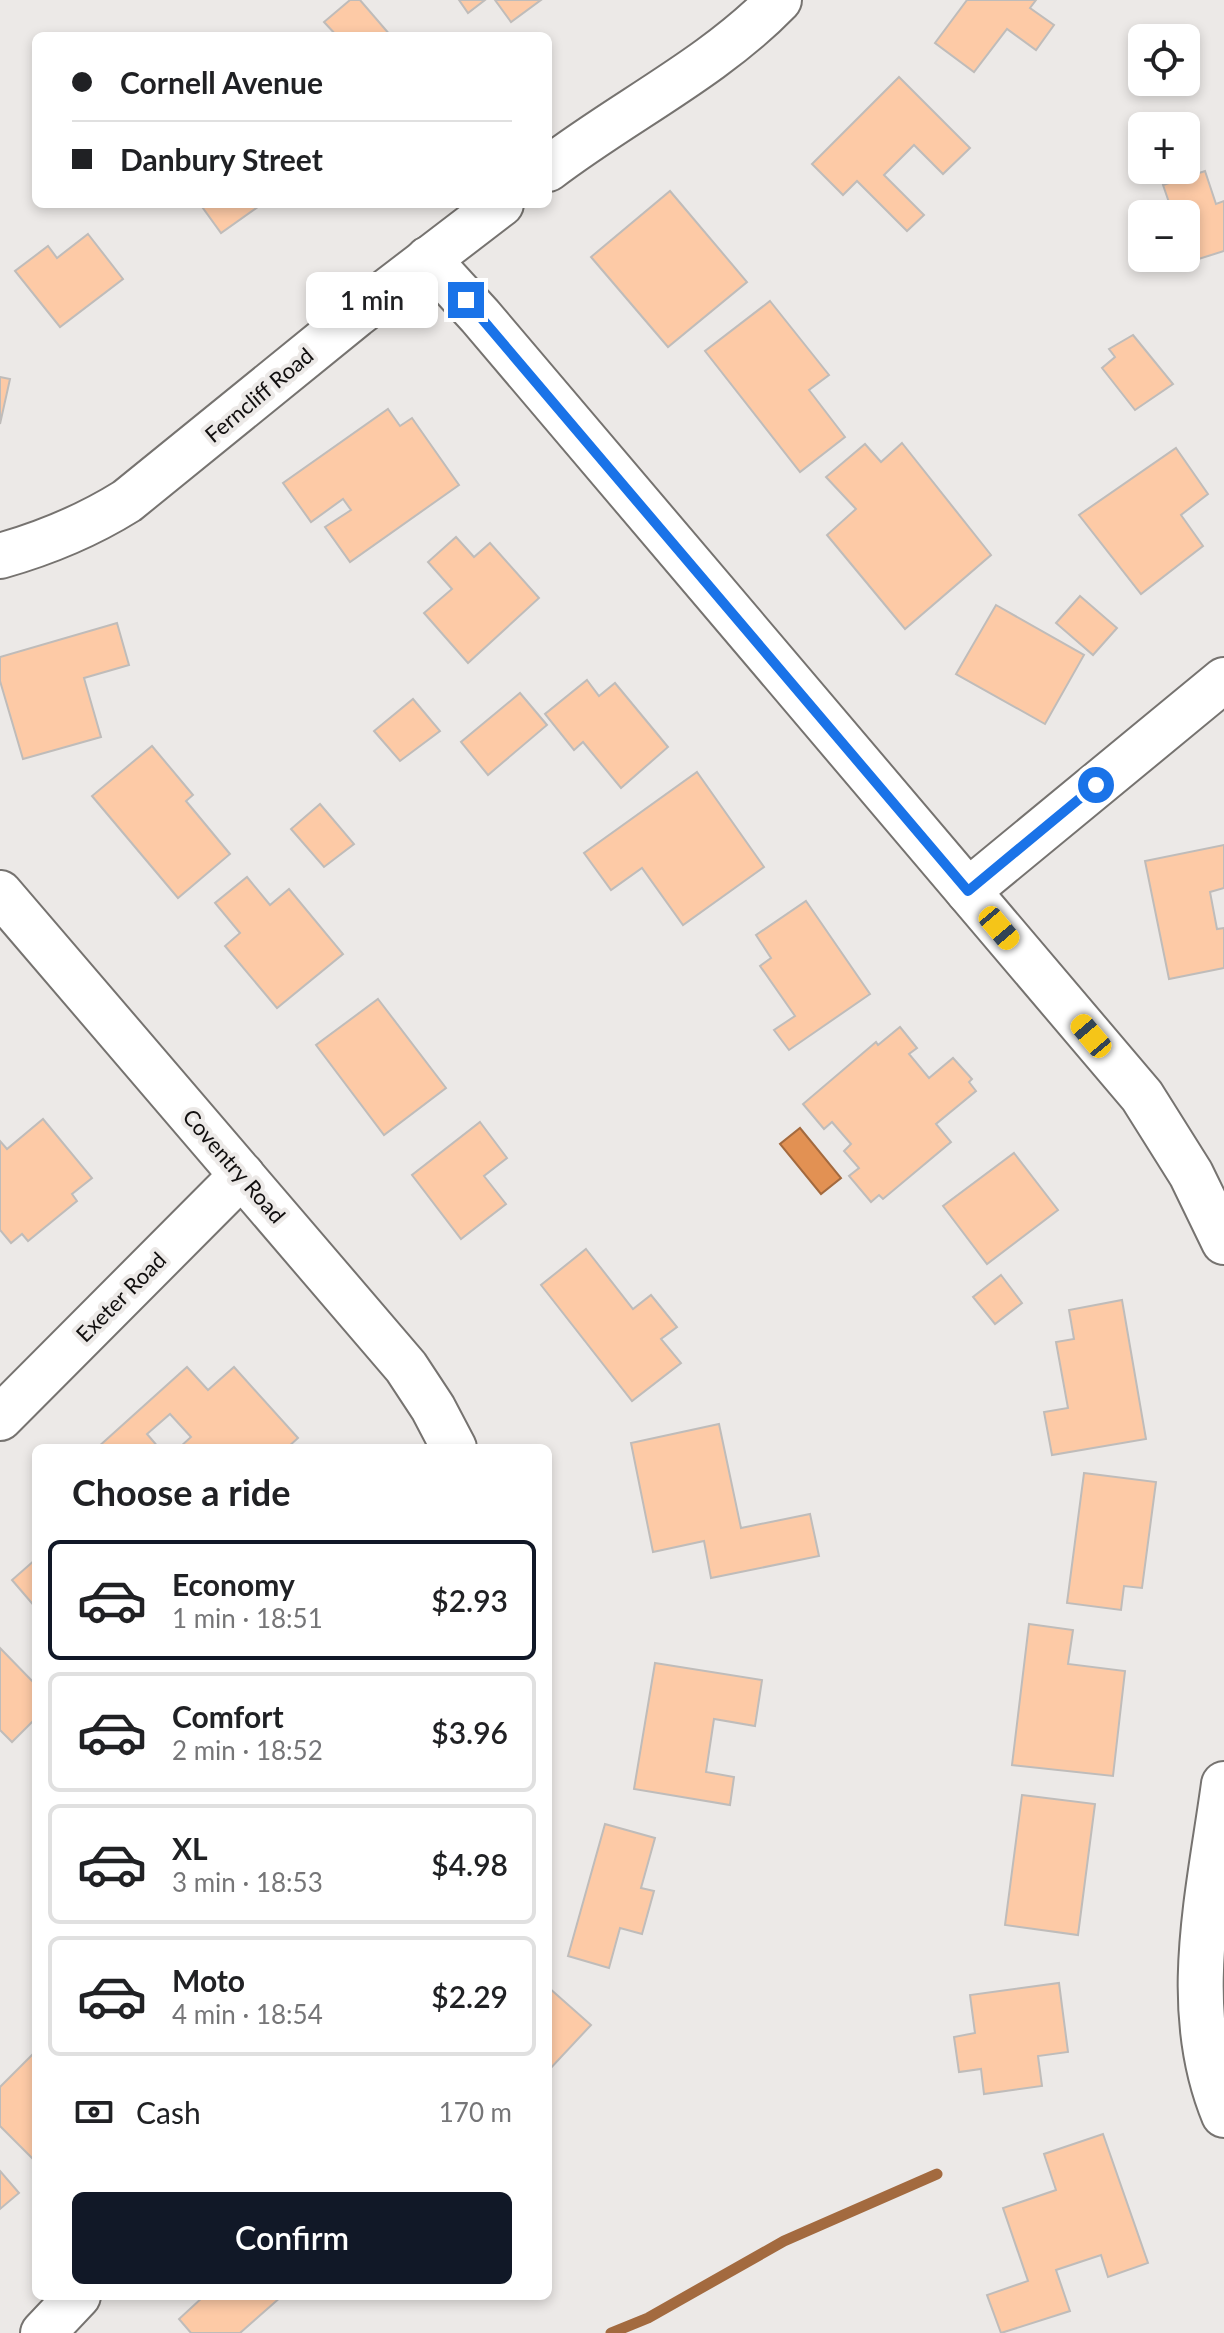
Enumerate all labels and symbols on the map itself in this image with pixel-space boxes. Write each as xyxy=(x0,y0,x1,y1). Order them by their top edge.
callout: 1 min xyxy=(306,272,438,328)
route end xyxy=(448,282,484,318)
street label: Ferncliff Road xyxy=(199,342,318,448)
route start xyxy=(1078,767,1114,803)
car xyxy=(974,902,1024,954)
car xyxy=(1066,1010,1116,1062)
street label: Coventry Road xyxy=(177,1103,291,1228)
street label: Exeter Road xyxy=(70,1246,171,1347)

